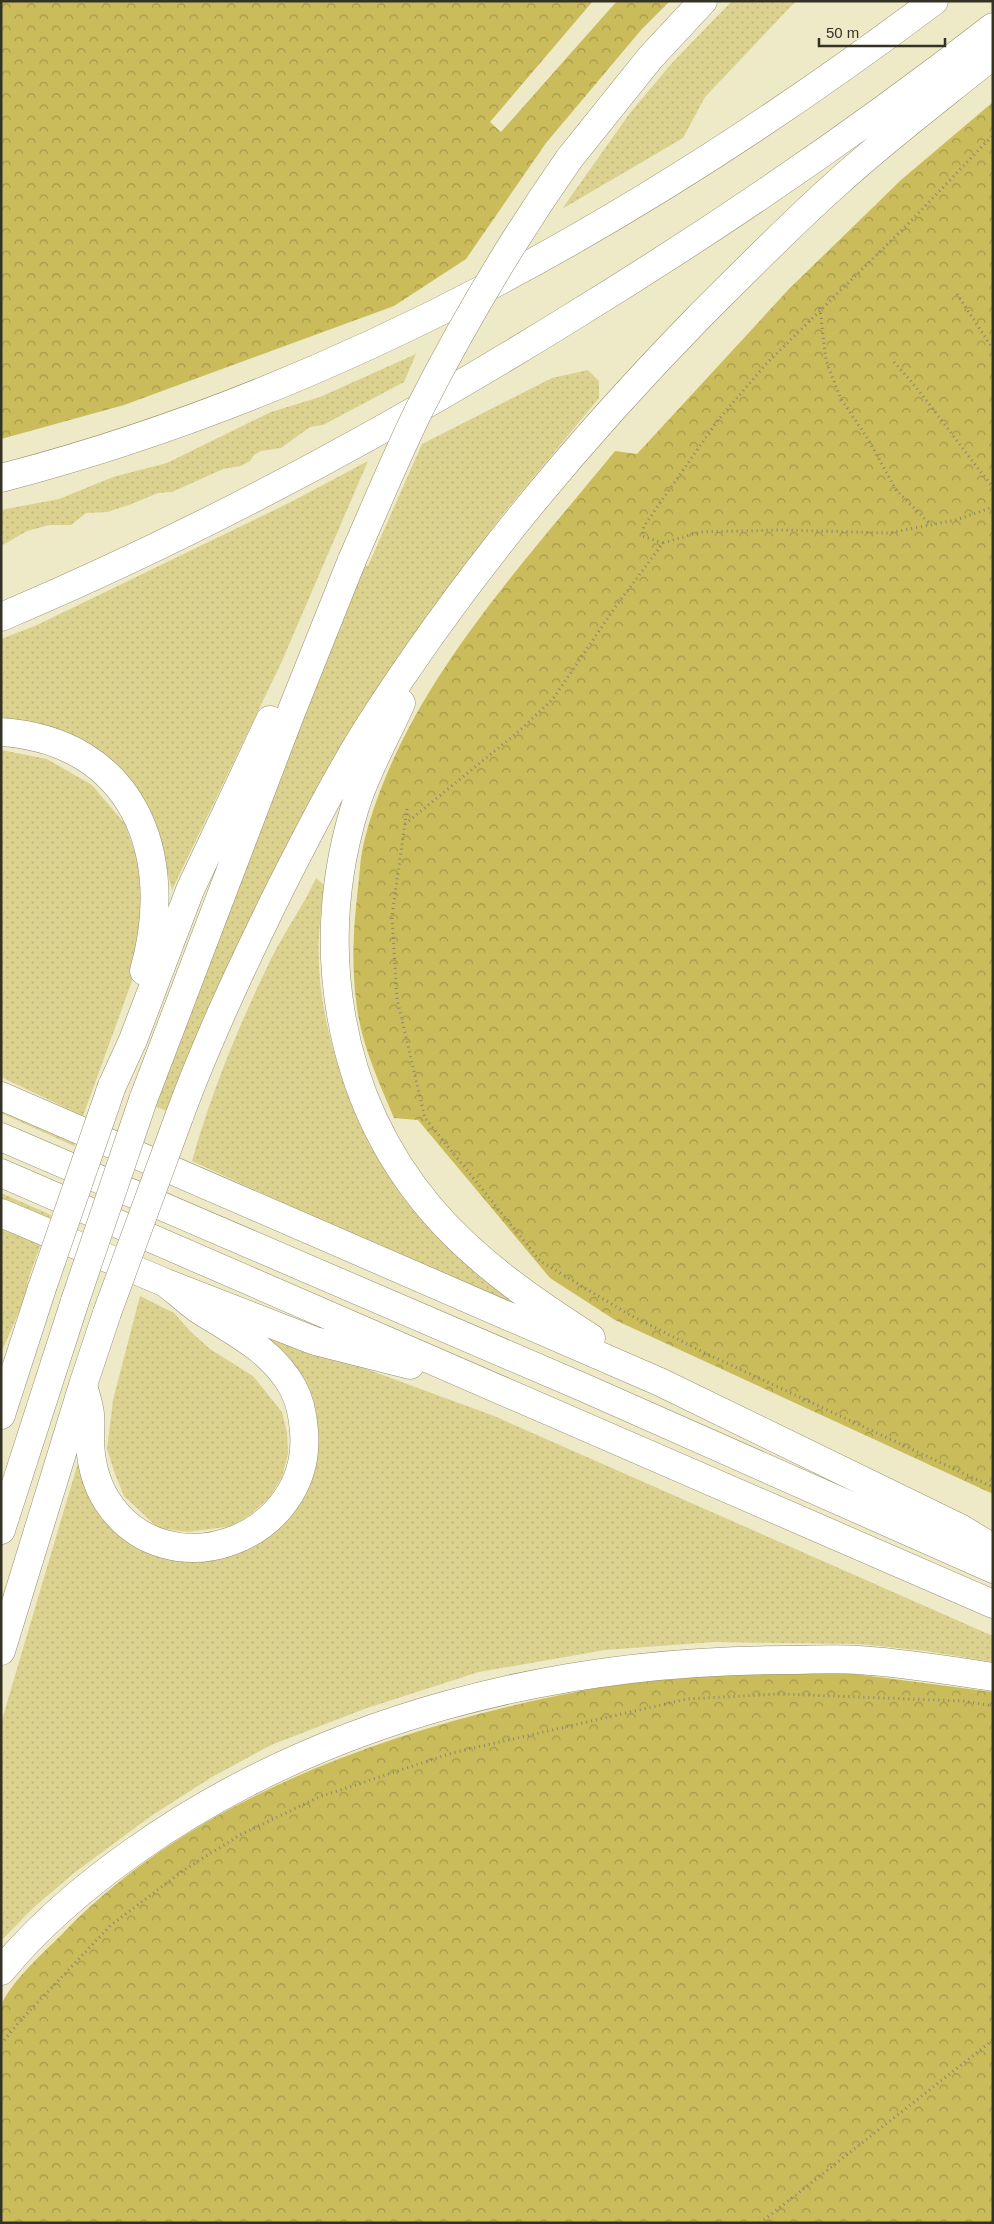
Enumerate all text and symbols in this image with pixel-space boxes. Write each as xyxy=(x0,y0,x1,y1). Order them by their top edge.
scale bar xyxy=(819,15,945,47)
text: 50 m xyxy=(826,24,859,41)

